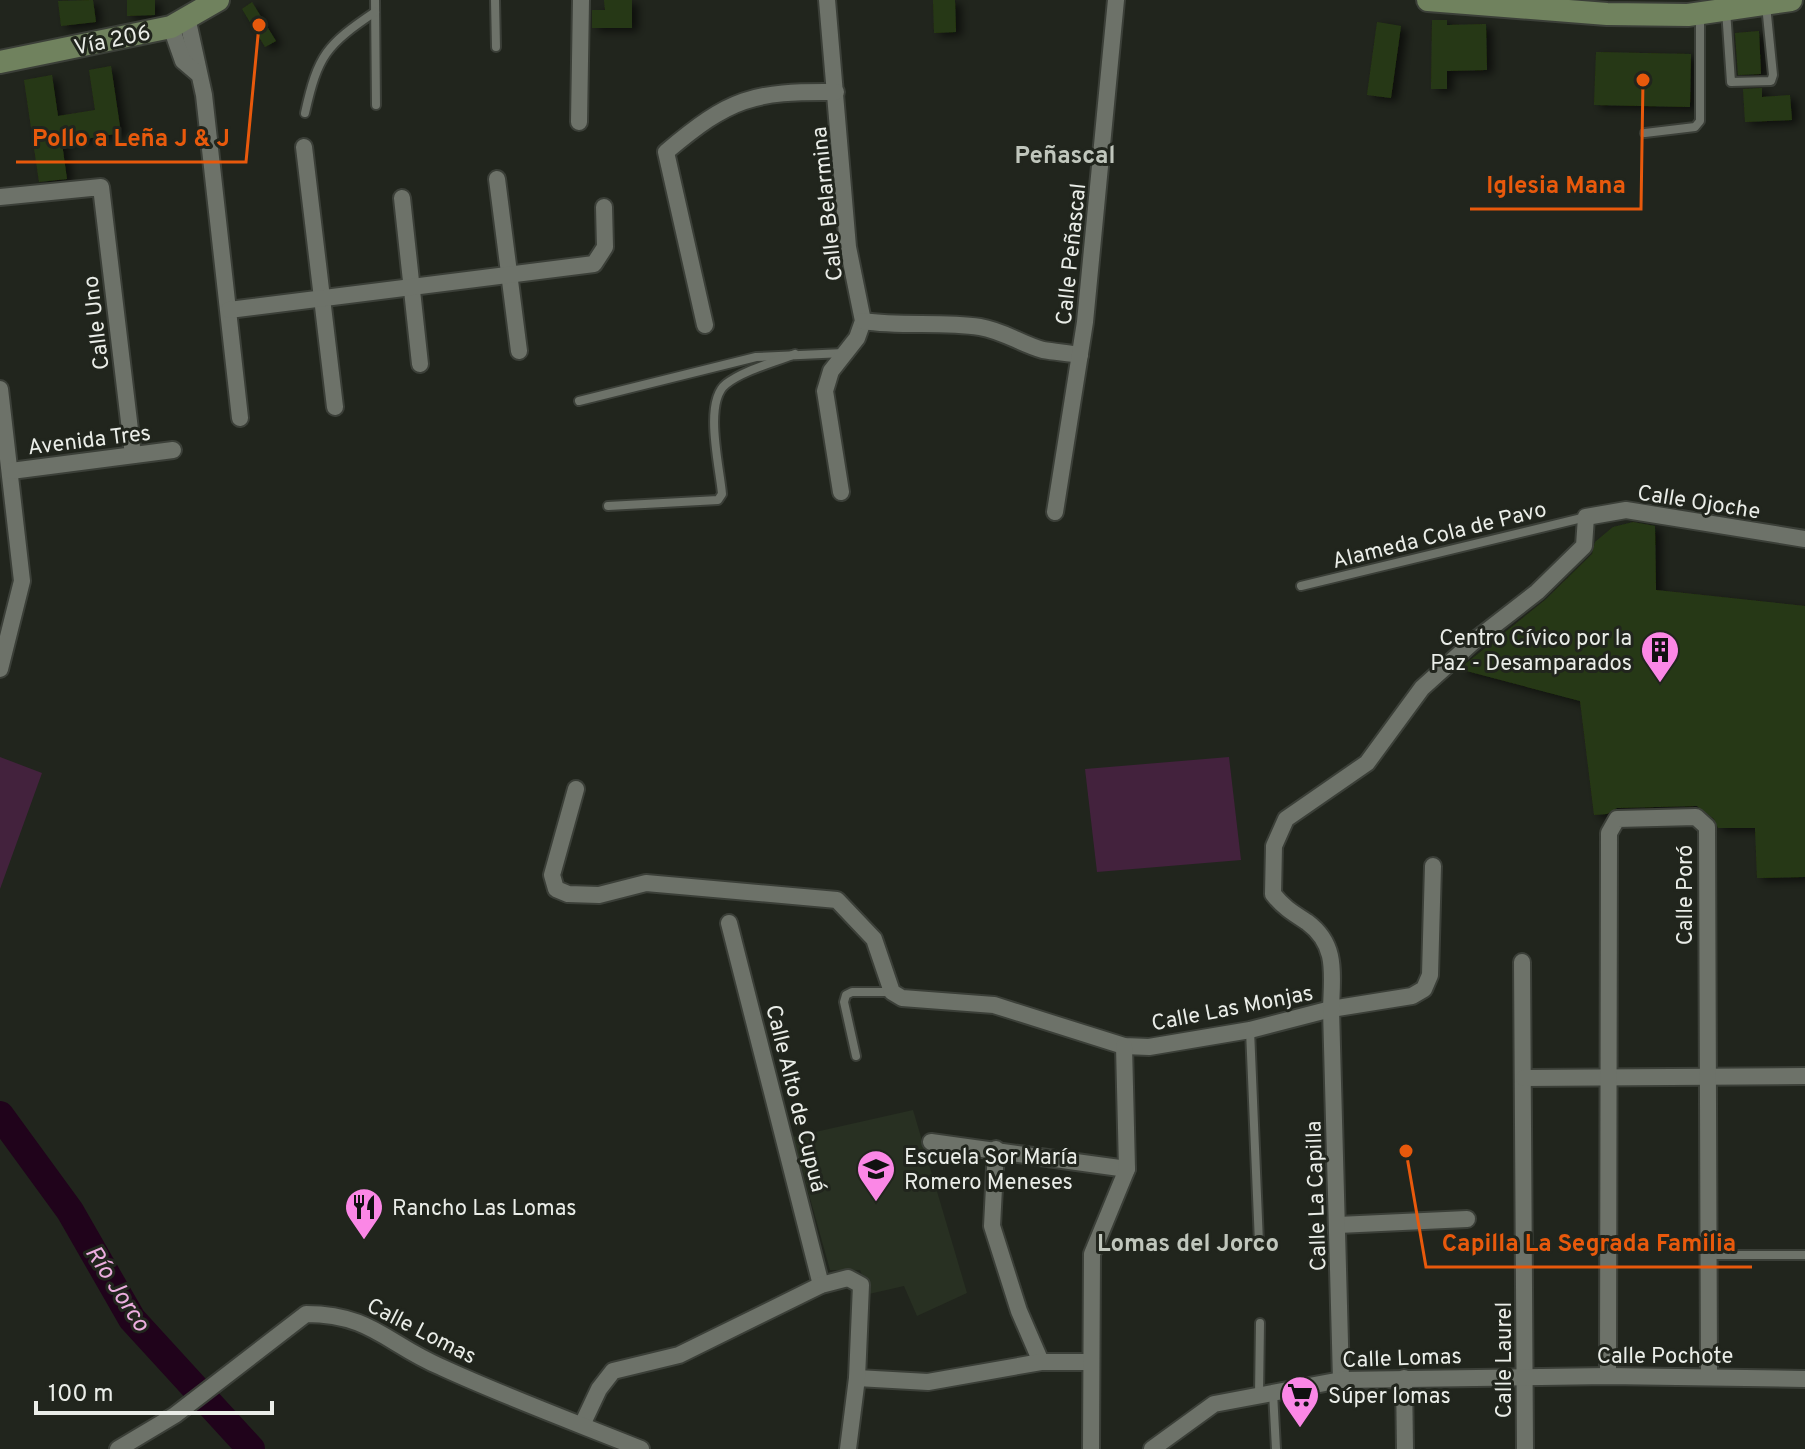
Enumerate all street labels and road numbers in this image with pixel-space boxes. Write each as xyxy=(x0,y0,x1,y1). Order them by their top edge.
street label: Vía 206 xyxy=(72,20,153,63)
street label: Calle Belarmina xyxy=(807,125,850,282)
street label: Calle Peñascal xyxy=(1052,182,1093,327)
street label: Calle Uno xyxy=(78,274,117,371)
street label: Avenida Tres xyxy=(26,421,153,462)
street label: Calle Ojoche xyxy=(1635,480,1762,527)
street label: Alameda Cola de Pavo xyxy=(1330,497,1549,576)
street label: Calle Poró xyxy=(1673,845,1700,945)
street label: Calle Las Monjas xyxy=(1149,981,1316,1038)
street label: Calle Alto de Cupuá xyxy=(758,1002,831,1195)
street label: Calle La Capilla xyxy=(1301,1120,1334,1272)
street label: Calle Lomas xyxy=(362,1293,480,1371)
street label: Calle Laurel xyxy=(1492,1302,1519,1418)
street label: Calle Lomas xyxy=(1342,1344,1462,1375)
street label: Calle Pochote xyxy=(1597,1344,1733,1371)

